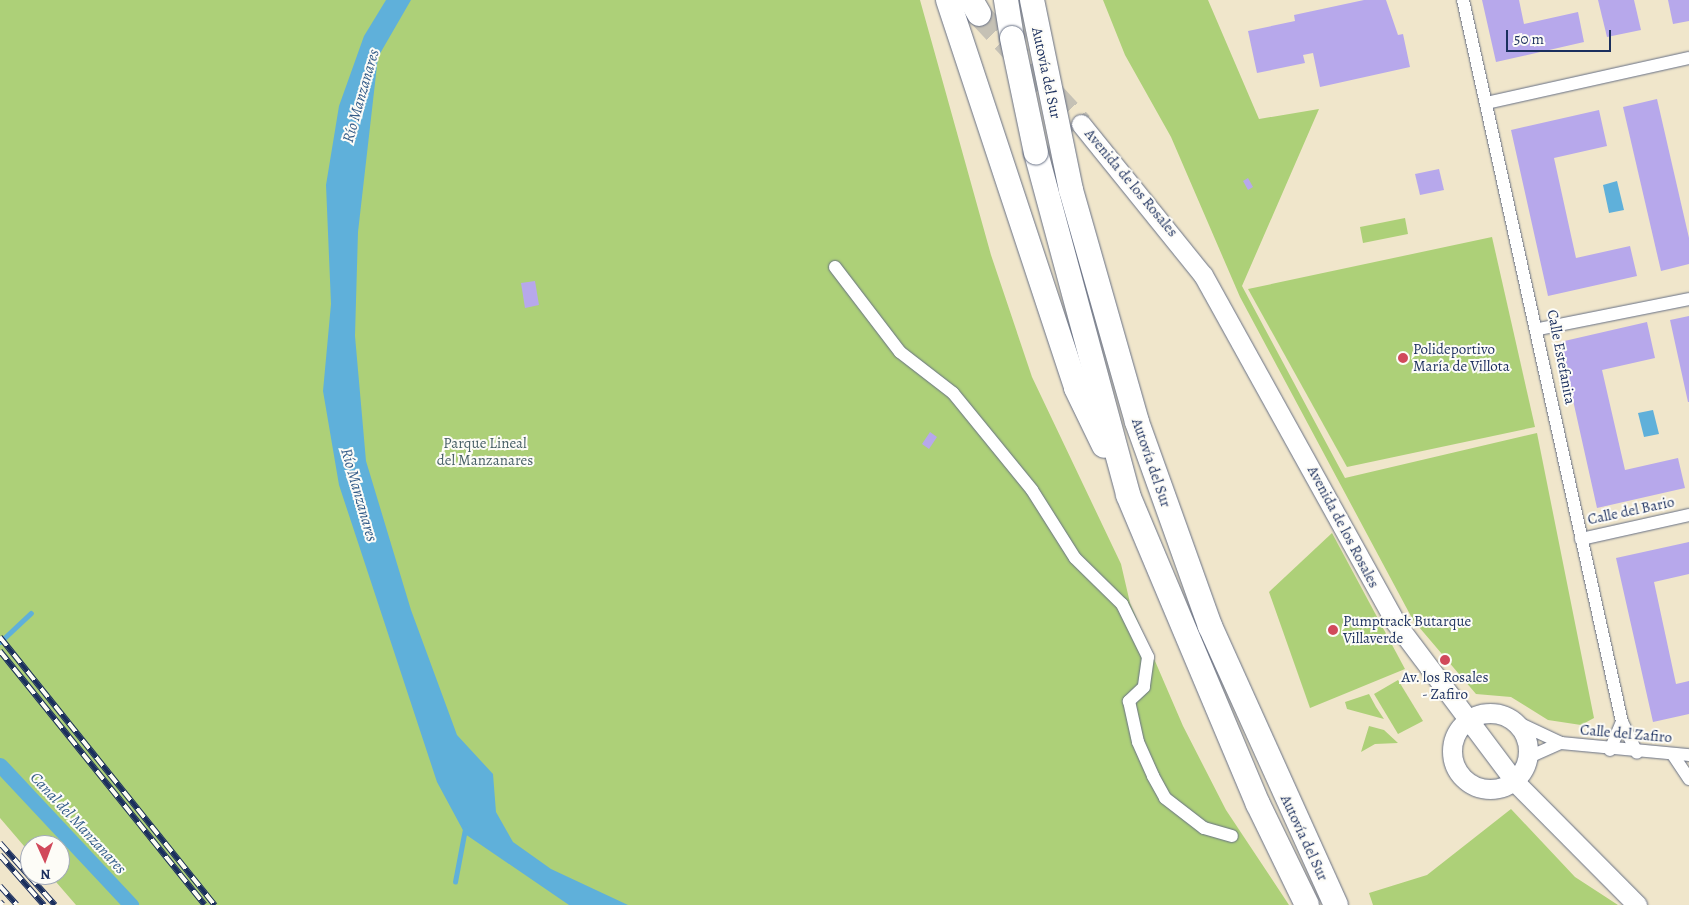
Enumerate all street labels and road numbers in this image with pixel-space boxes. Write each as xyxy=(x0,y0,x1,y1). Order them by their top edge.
street label: Autovía del Sur xyxy=(1028,26,1064,120)
street label: Avenida de los Rosales xyxy=(1081,125,1181,241)
street label: Calle Estefanita xyxy=(1543,308,1579,406)
street label: Autovía del Sur xyxy=(1127,416,1175,510)
street label: Avenida de los Rosales xyxy=(1303,463,1383,591)
street label: Calle del Bario xyxy=(1586,493,1676,529)
street label: Calle del Zafiro xyxy=(1579,721,1673,747)
street label: Autovía del Sur xyxy=(1276,792,1332,884)

